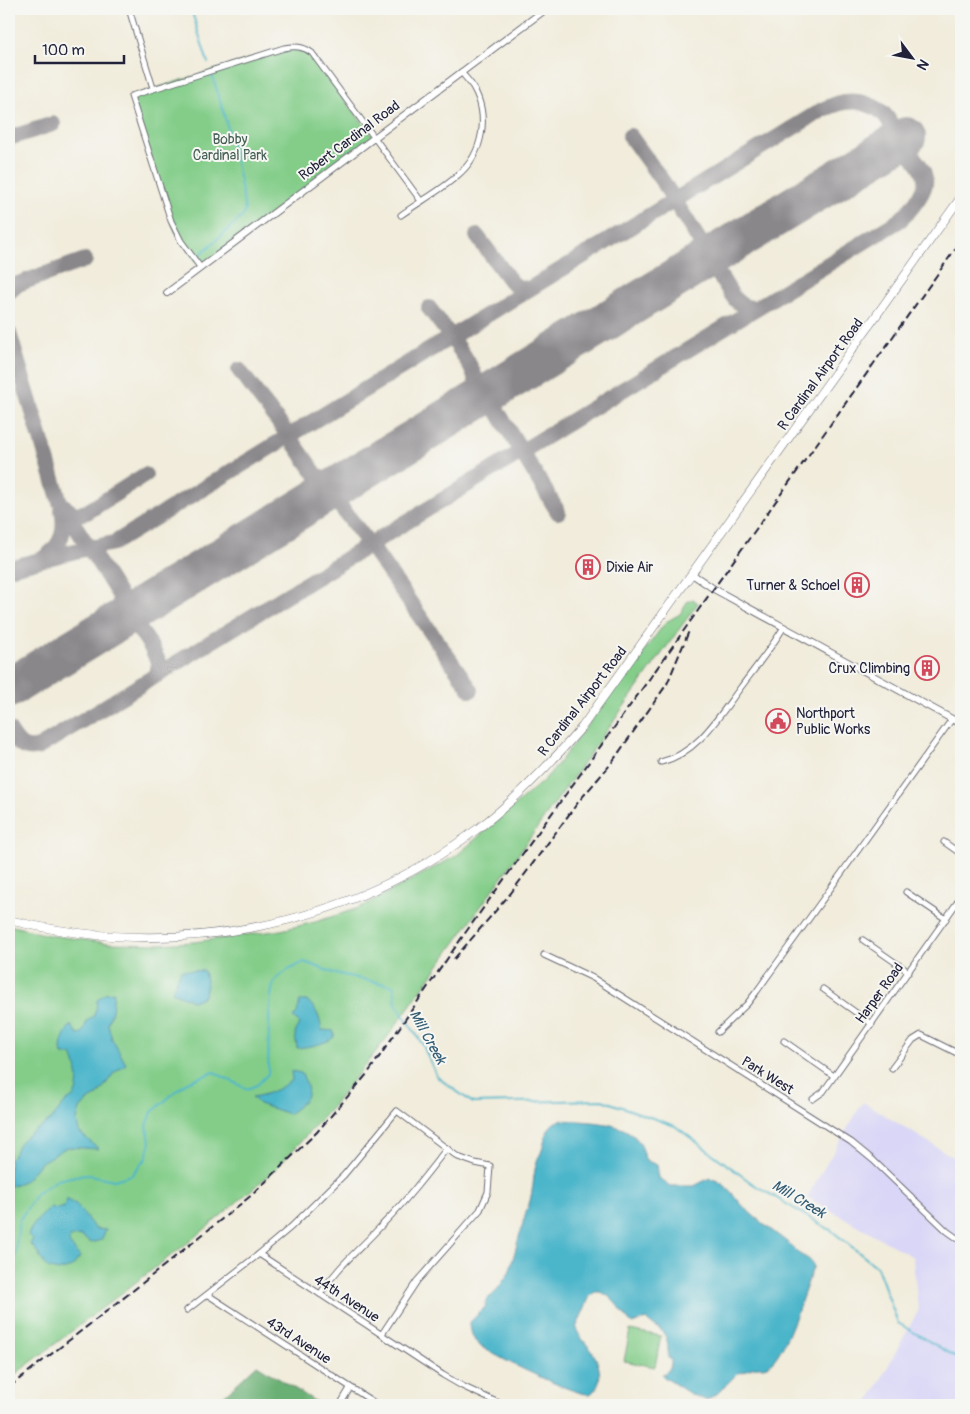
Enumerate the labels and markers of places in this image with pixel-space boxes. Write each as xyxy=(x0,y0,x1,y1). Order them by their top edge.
building icon: Dixie Air xyxy=(575,554,601,580)
place label: Dixie Air xyxy=(606,559,653,576)
building icon: Turner & Schoel xyxy=(844,572,870,598)
place label: Turner & Schoel xyxy=(746,577,840,594)
building icon: Crux Climbing xyxy=(914,655,940,681)
place label: Crux Climbing xyxy=(829,660,910,677)
place label: Northport Public Works xyxy=(796,705,871,738)
public building icon: Northport Public Works xyxy=(765,708,791,734)

